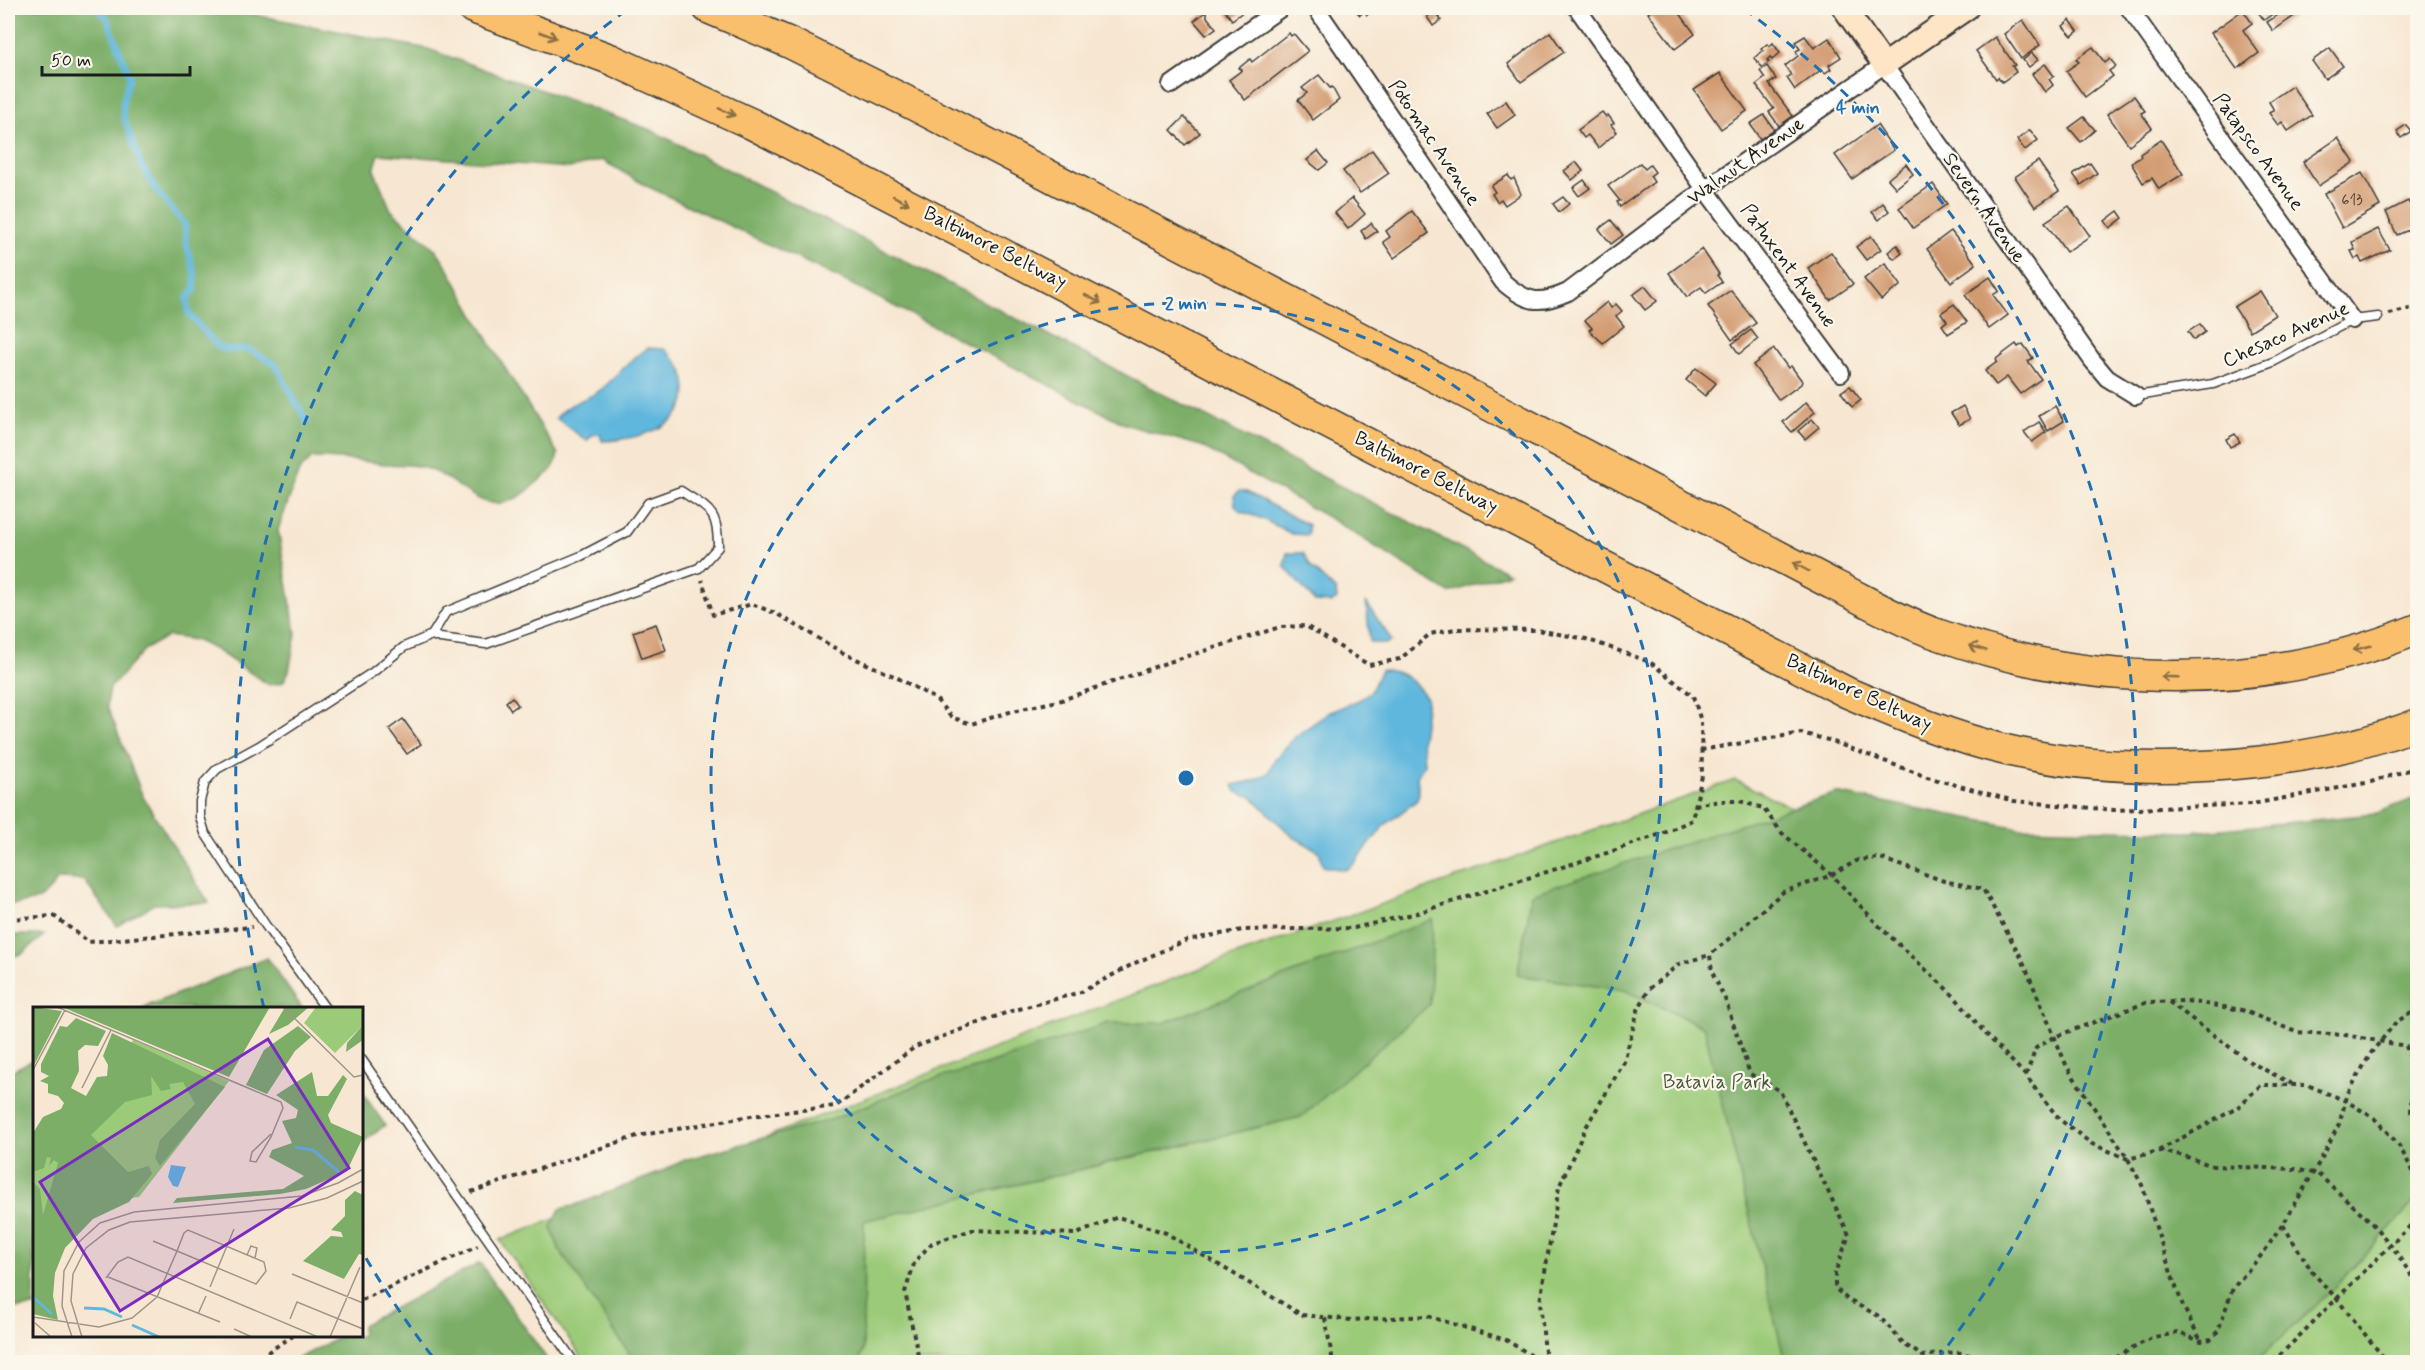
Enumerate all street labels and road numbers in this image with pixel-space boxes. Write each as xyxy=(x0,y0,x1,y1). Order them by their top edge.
street label: Potomac Avenue xyxy=(1382,75,1486,212)
street label: Patapsco Avenue xyxy=(2206,88,2310,216)
street label: Walnut Avenue xyxy=(1682,110,1810,212)
street label: Severn Avenue xyxy=(1936,147,2032,269)
street label: Patuxent Avenue xyxy=(1734,198,1842,334)
street label: Baltimore Beltway xyxy=(919,200,1071,296)
street label: Chesaco Avenue xyxy=(2219,295,2354,375)
street label: Baltimore Beltway xyxy=(1350,425,1502,521)
street label: Baltimore Beltway xyxy=(1782,647,1936,739)

